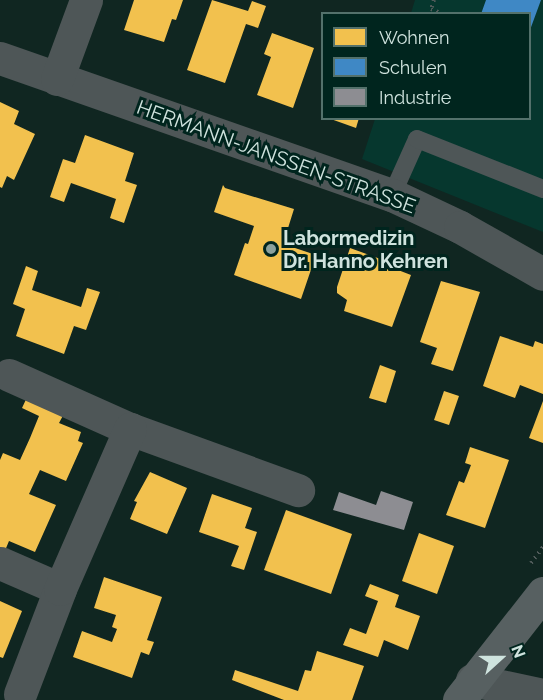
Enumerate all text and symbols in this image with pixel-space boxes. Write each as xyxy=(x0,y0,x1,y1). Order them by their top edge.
legend xyxy=(321,12,531,120)
text: Wohnen xyxy=(379,27,449,48)
text: Schulen xyxy=(379,57,447,78)
text: Industrie xyxy=(379,87,451,108)
street label: HERMANN-JANSSEN-STRASSE xyxy=(133,95,419,219)
place label: Labormedizin Dr. Hanno Kehren xyxy=(283,226,448,273)
marker: Labormedizin Dr. Hanno Kehren xyxy=(264,242,278,256)
north arrow xyxy=(471,628,531,688)
text: N xyxy=(507,642,529,660)

